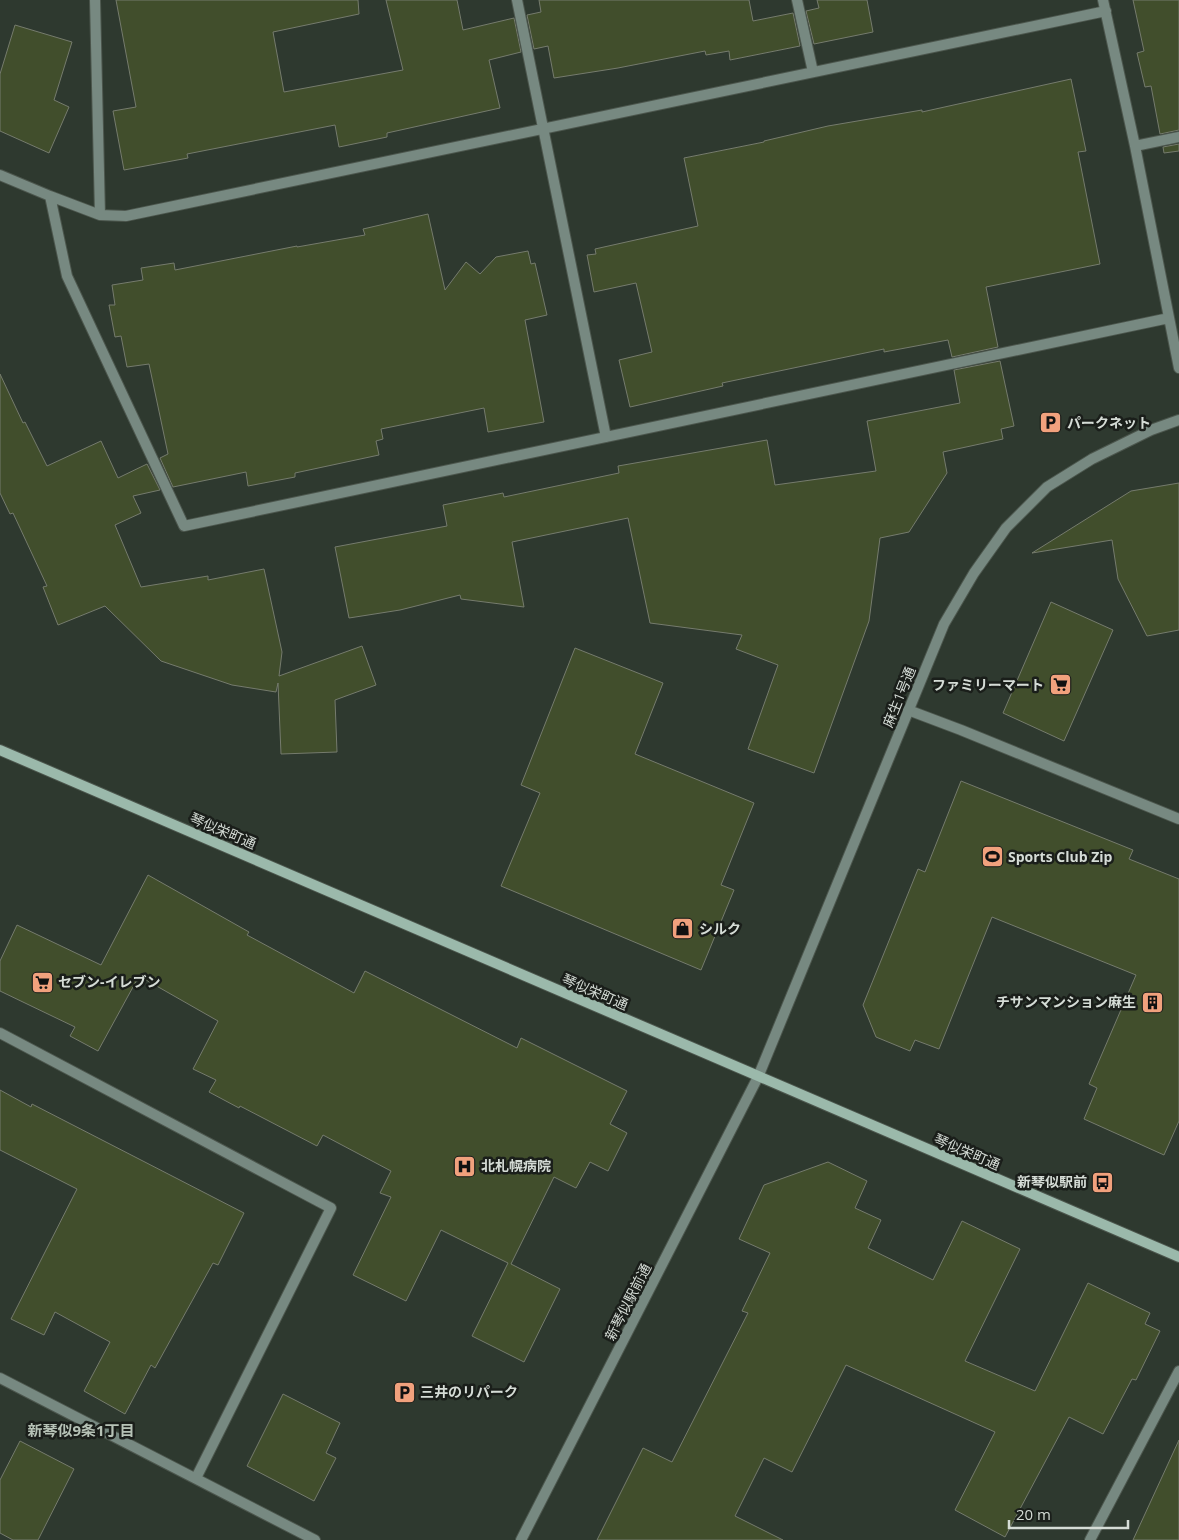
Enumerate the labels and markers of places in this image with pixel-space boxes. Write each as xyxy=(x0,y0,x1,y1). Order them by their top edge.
parking icon: パークネット xyxy=(1039,411,1063,435)
place label: パークネット xyxy=(1067,413,1151,432)
supermarket icon: ファミリーマート xyxy=(1048,673,1072,697)
place label: ファミリーマート xyxy=(932,675,1044,694)
sports icon: Sports Club Zip xyxy=(980,845,1004,869)
place label: Sports Club Zip xyxy=(1008,847,1113,866)
shop icon: シルク xyxy=(671,917,695,941)
place label: シルク xyxy=(699,919,741,938)
supermarket icon: セブン-イレブン xyxy=(30,970,54,994)
place label: セブン-イレブン xyxy=(58,972,161,991)
building icon: チサンマンション麻生 xyxy=(1140,990,1164,1014)
place label: チサンマンション麻生 xyxy=(996,992,1136,1011)
hospital icon: 北札幌病院 xyxy=(453,1154,477,1178)
place label: 北札幌病院 xyxy=(481,1156,551,1175)
bus stop icon: 新琴似駅前 xyxy=(1091,1170,1115,1194)
place label: 新琴似駅前 xyxy=(1017,1172,1087,1191)
parking icon: 三井のリパーク xyxy=(392,1380,416,1404)
place label: 三井のリパーク xyxy=(420,1382,518,1401)

